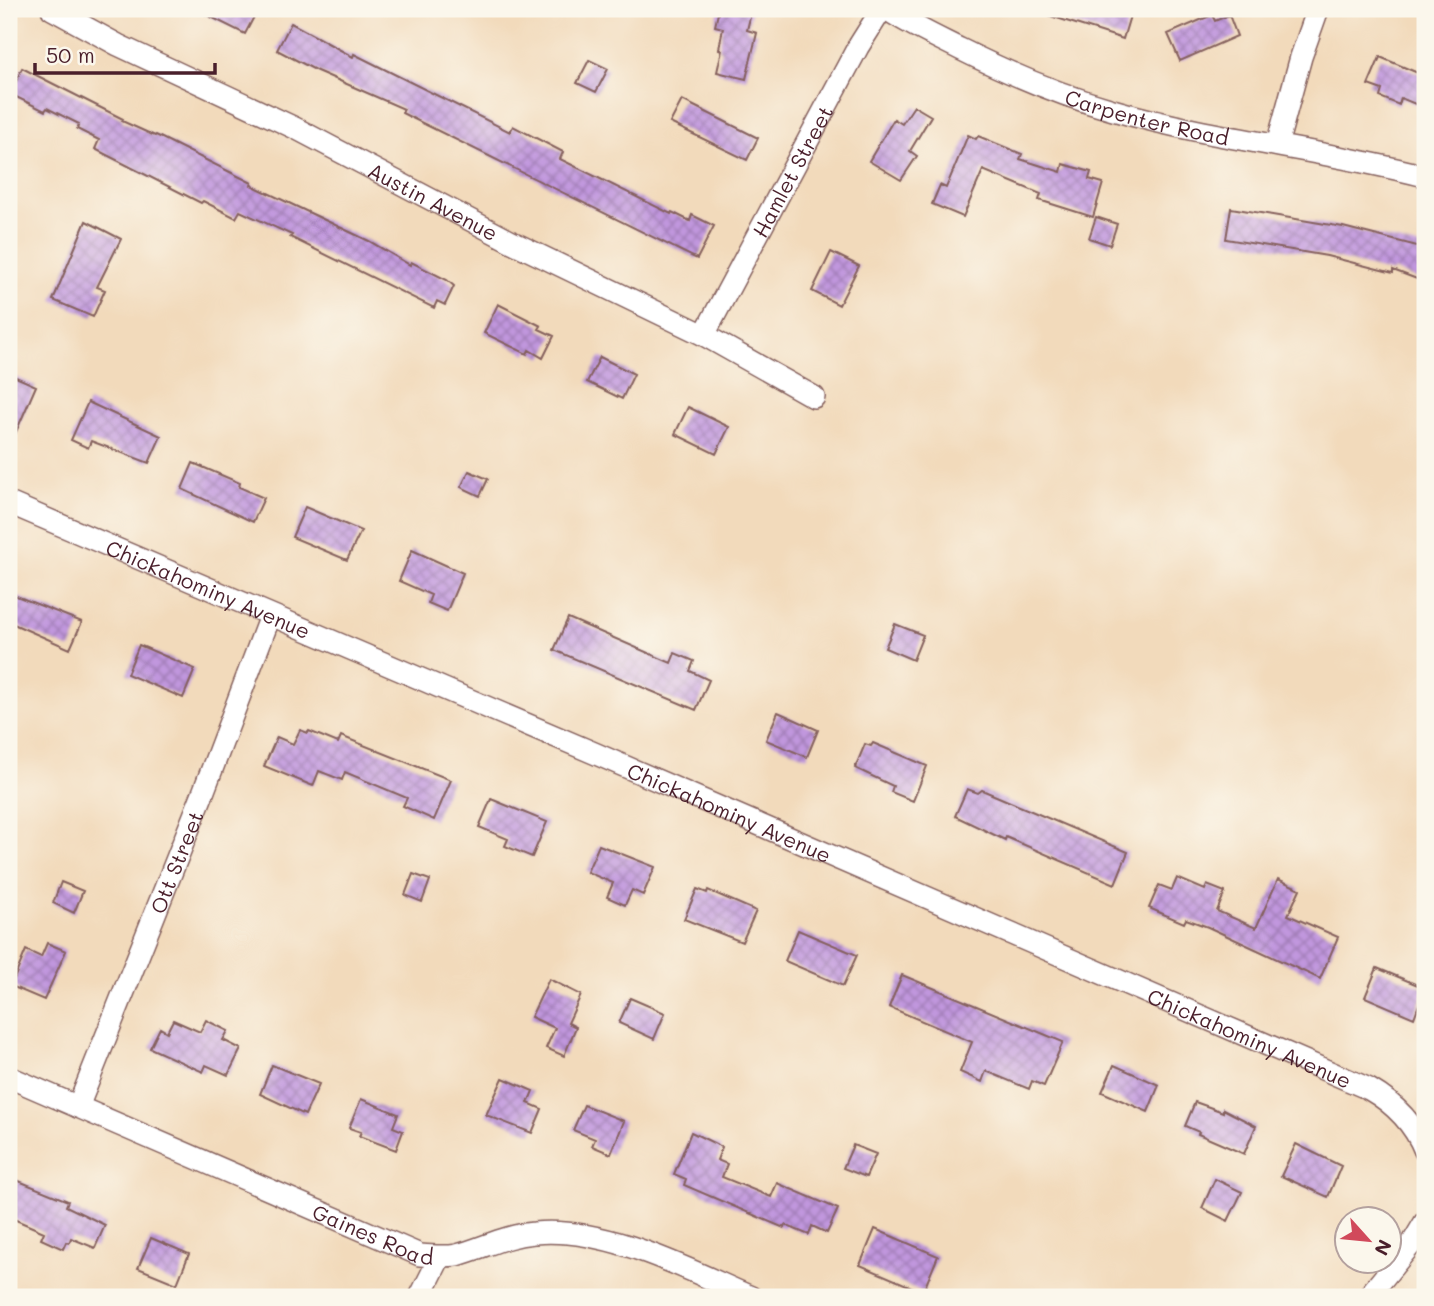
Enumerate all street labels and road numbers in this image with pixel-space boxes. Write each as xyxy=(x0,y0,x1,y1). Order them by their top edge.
street label: Carpenter Road xyxy=(1062,82,1231,150)
street label: Hamlet Street xyxy=(745,100,838,242)
street label: Austin Avenue xyxy=(364,155,503,246)
street label: Chickahominy Avenue xyxy=(102,533,315,644)
street label: Chickahominy Avenue xyxy=(624,756,836,868)
street label: Ott Street xyxy=(143,806,208,917)
street label: Chickahominy Avenue xyxy=(1144,981,1356,1093)
street label: Gaines Road xyxy=(309,1197,434,1269)

